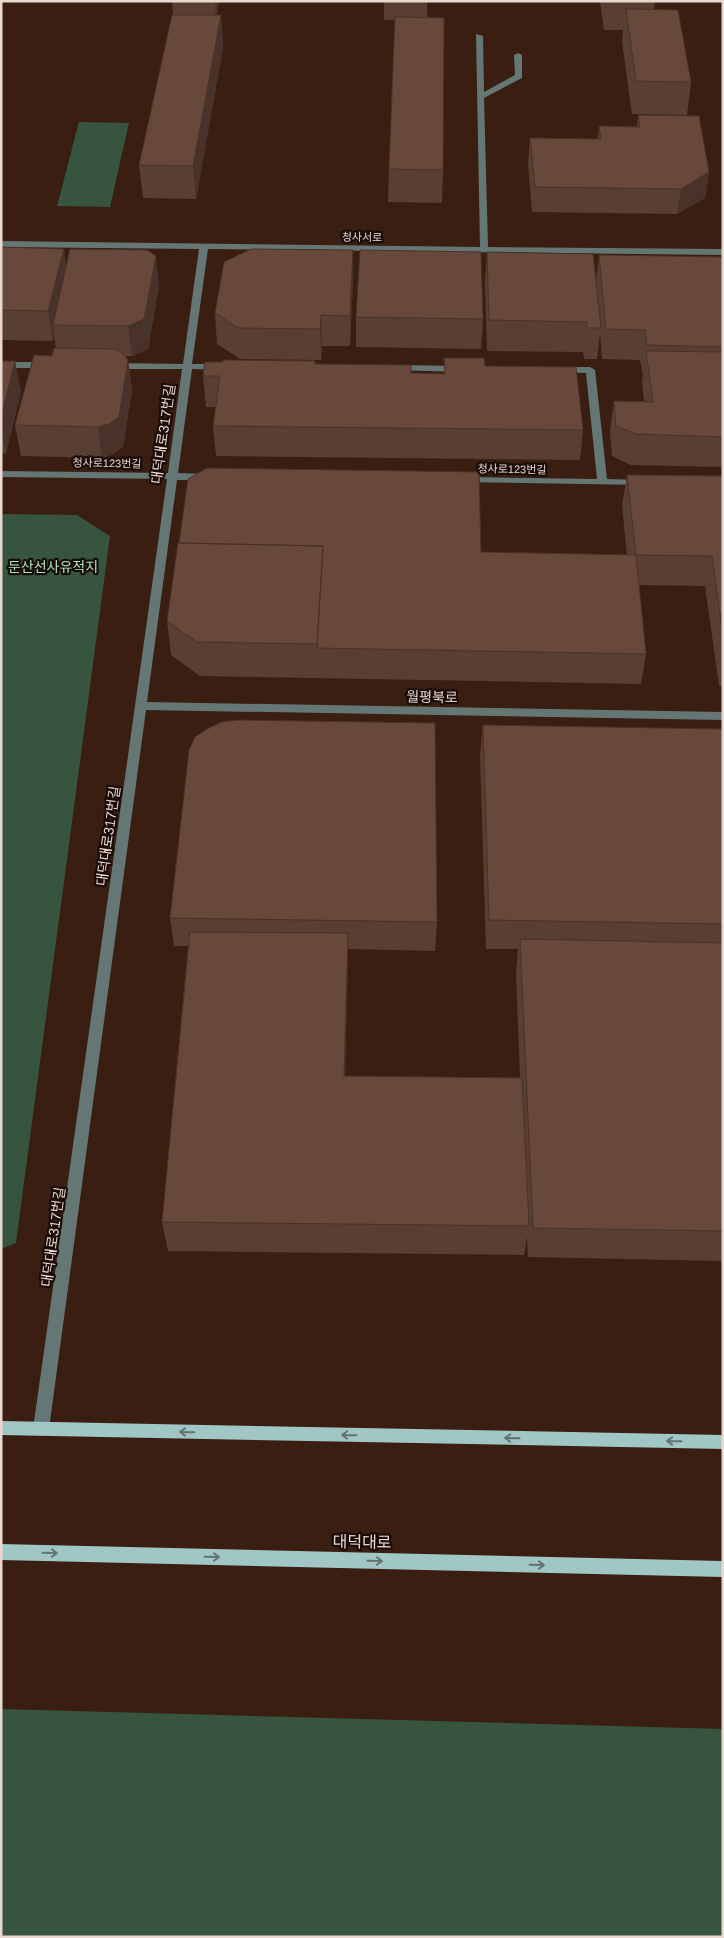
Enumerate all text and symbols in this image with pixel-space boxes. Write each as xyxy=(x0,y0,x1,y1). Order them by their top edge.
street label: 청사서로 xyxy=(342,231,382,243)
street label: 대덕대로317번길 xyxy=(148,383,178,485)
street label: 청사로123번길 xyxy=(72,456,142,470)
street label: 청사로123번길 xyxy=(477,462,547,476)
park label: 둔산선사유적지 xyxy=(8,559,98,575)
street label: 월평북로 xyxy=(406,689,458,705)
street label: 대덕대로317번길 xyxy=(93,785,123,887)
street label: 대덕대로317번길 xyxy=(38,1186,68,1288)
one-way arrow xyxy=(179,1427,195,1436)
one-way arrow xyxy=(341,1430,358,1440)
one-way arrow xyxy=(504,1433,520,1443)
one-way arrow xyxy=(666,1436,682,1446)
street label: 대덕대로 xyxy=(332,1533,392,1551)
one-way arrow xyxy=(42,1549,58,1558)
one-way arrow xyxy=(204,1552,220,1562)
one-way arrow xyxy=(366,1556,383,1566)
one-way arrow xyxy=(529,1560,545,1569)

